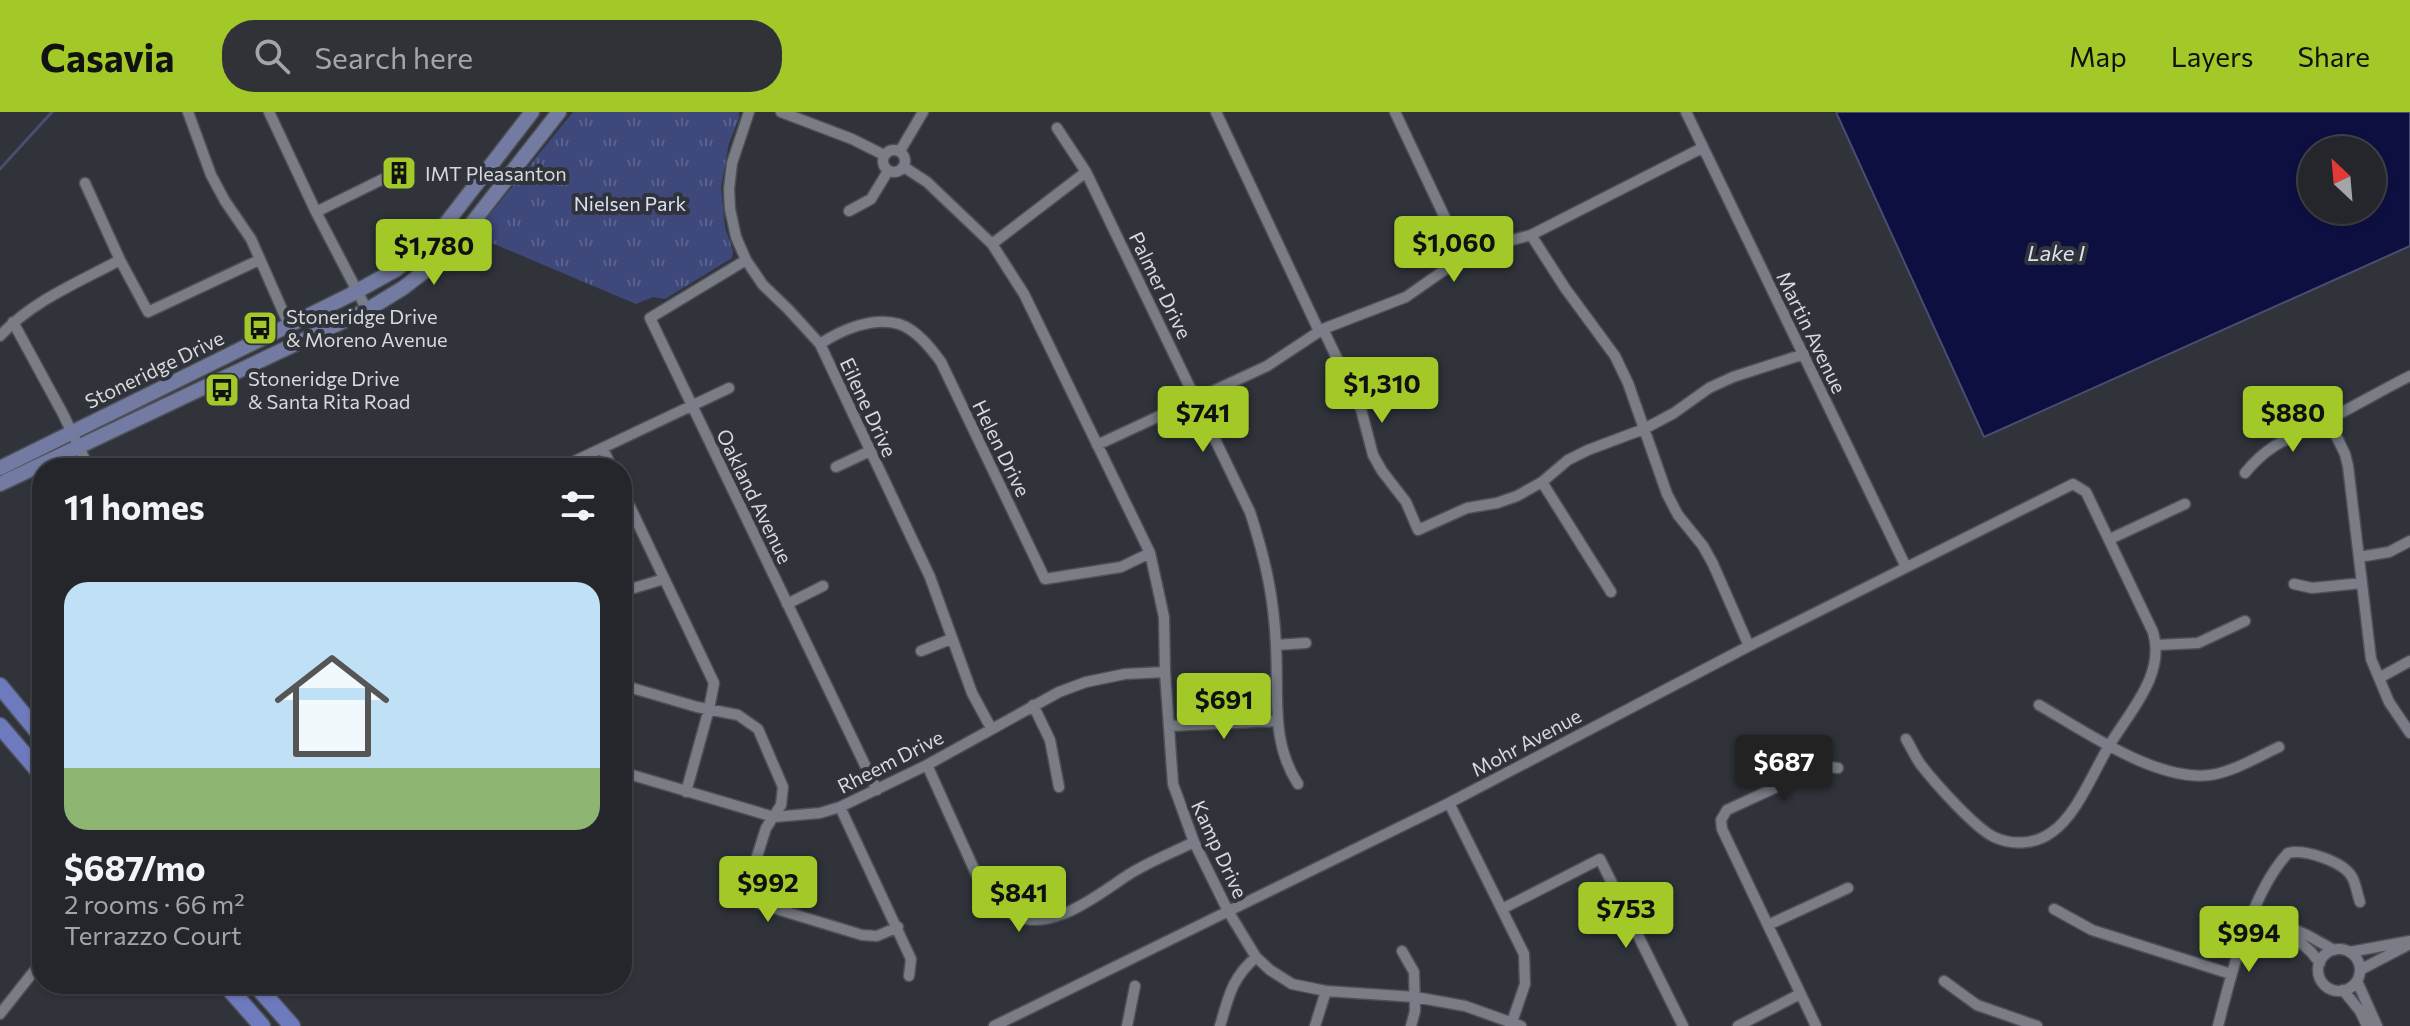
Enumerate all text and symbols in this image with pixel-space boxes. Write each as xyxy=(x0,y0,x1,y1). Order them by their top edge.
search box xyxy=(222,20,782,92)
text: Casavia xyxy=(40,33,174,80)
icon: search xyxy=(250,34,294,78)
text: Search here xyxy=(314,38,473,75)
text: Map xyxy=(2069,39,2127,73)
text: Layers xyxy=(2171,39,2253,73)
text: Share xyxy=(2297,39,2370,73)
north arrow xyxy=(2298,136,2386,224)
map controls xyxy=(2298,136,2386,224)
building icon: IMT Pleasanton xyxy=(380,154,418,192)
place label: IMT Pleasanton xyxy=(425,161,567,185)
park label: Nielsen Park xyxy=(574,191,686,215)
pin: $1,060 xyxy=(1389,216,1519,284)
pin: $1,780 xyxy=(369,219,499,287)
text: $1,060 xyxy=(1412,226,1496,257)
street label: Palmer Drive xyxy=(1125,228,1197,342)
text: $1,780 xyxy=(394,229,474,260)
water label: Lake I xyxy=(2027,239,2086,266)
street label: Martin Avenue xyxy=(1772,267,1852,397)
place label: Stoneridge Drive & Moreno Avenue xyxy=(286,304,448,351)
bus stop icon: Stoneridge Drive & Moreno Avenue xyxy=(241,309,279,347)
street label: Stoneridge Drive xyxy=(81,325,227,413)
street label: Eilene Drive xyxy=(836,354,902,460)
pin: $1,310 xyxy=(1317,357,1447,425)
place label: Stoneridge Drive & Santa Rita Road xyxy=(248,366,410,413)
text: $1,310 xyxy=(1343,367,1421,398)
bus stop icon: Stoneridge Drive & Santa Rita Road xyxy=(203,371,241,409)
pin: $741 xyxy=(1156,386,1250,454)
pin: $880 xyxy=(2246,386,2340,454)
street label: Helen Drive xyxy=(968,396,1036,500)
text: $741 xyxy=(1176,396,1230,427)
text: $880 xyxy=(2261,396,2325,427)
street label: Oakland Avenue xyxy=(712,425,798,567)
icon: filters xyxy=(556,484,600,528)
text: 11 homes xyxy=(64,485,205,527)
icon: home xyxy=(260,634,404,778)
pin: $691 xyxy=(1177,673,1271,741)
text: $691 xyxy=(1195,683,1253,714)
street label: Mohr Avenue xyxy=(1467,703,1585,781)
street label: Rheem Drive xyxy=(833,724,947,798)
pin: $687 xyxy=(1737,735,1831,803)
text: $687 xyxy=(1753,745,1815,776)
street label: Kamp Drive xyxy=(1187,796,1253,902)
text: $687/mo xyxy=(64,846,206,888)
pin: $992 xyxy=(721,856,815,924)
text: $992 xyxy=(737,866,799,897)
pin: $841 xyxy=(972,866,1066,934)
text: $841 xyxy=(990,876,1048,907)
pin: $753 xyxy=(1579,882,1673,950)
text: 2 rooms · 66 m² xyxy=(64,888,245,919)
text: $753 xyxy=(1596,892,1656,923)
pin: $994 xyxy=(2202,906,2296,974)
text: $994 xyxy=(2218,916,2280,947)
text: Terrazzo Court xyxy=(64,919,242,950)

